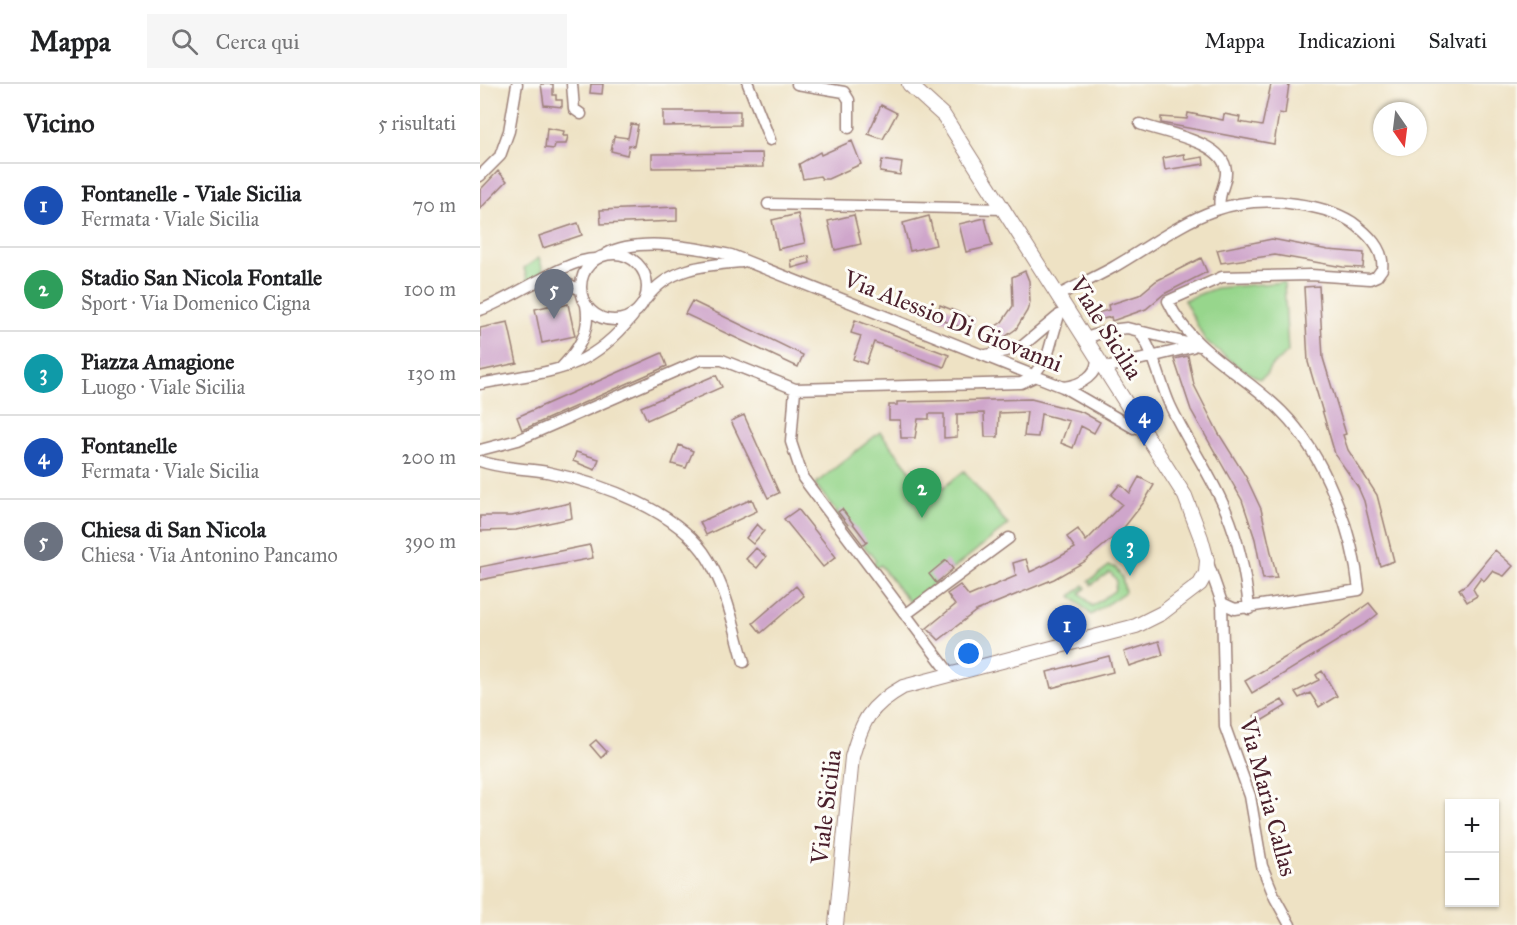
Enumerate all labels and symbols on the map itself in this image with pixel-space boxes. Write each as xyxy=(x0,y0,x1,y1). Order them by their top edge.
north arrow xyxy=(1373,102,1427,156)
street label: Via Alessio Di Giovanni xyxy=(838,263,1067,379)
pin: 5 xyxy=(534,270,574,319)
street label: Viale Sicilia xyxy=(1062,270,1150,386)
pin: 4 xyxy=(1124,396,1164,446)
pin: 2 xyxy=(902,468,942,518)
pin: 3 xyxy=(1110,526,1150,576)
pin: 1 xyxy=(1048,606,1086,655)
your location xyxy=(954,639,983,668)
street label: Via Maria Callas xyxy=(1232,714,1304,879)
street label: Viale Sicilia xyxy=(804,747,848,867)

